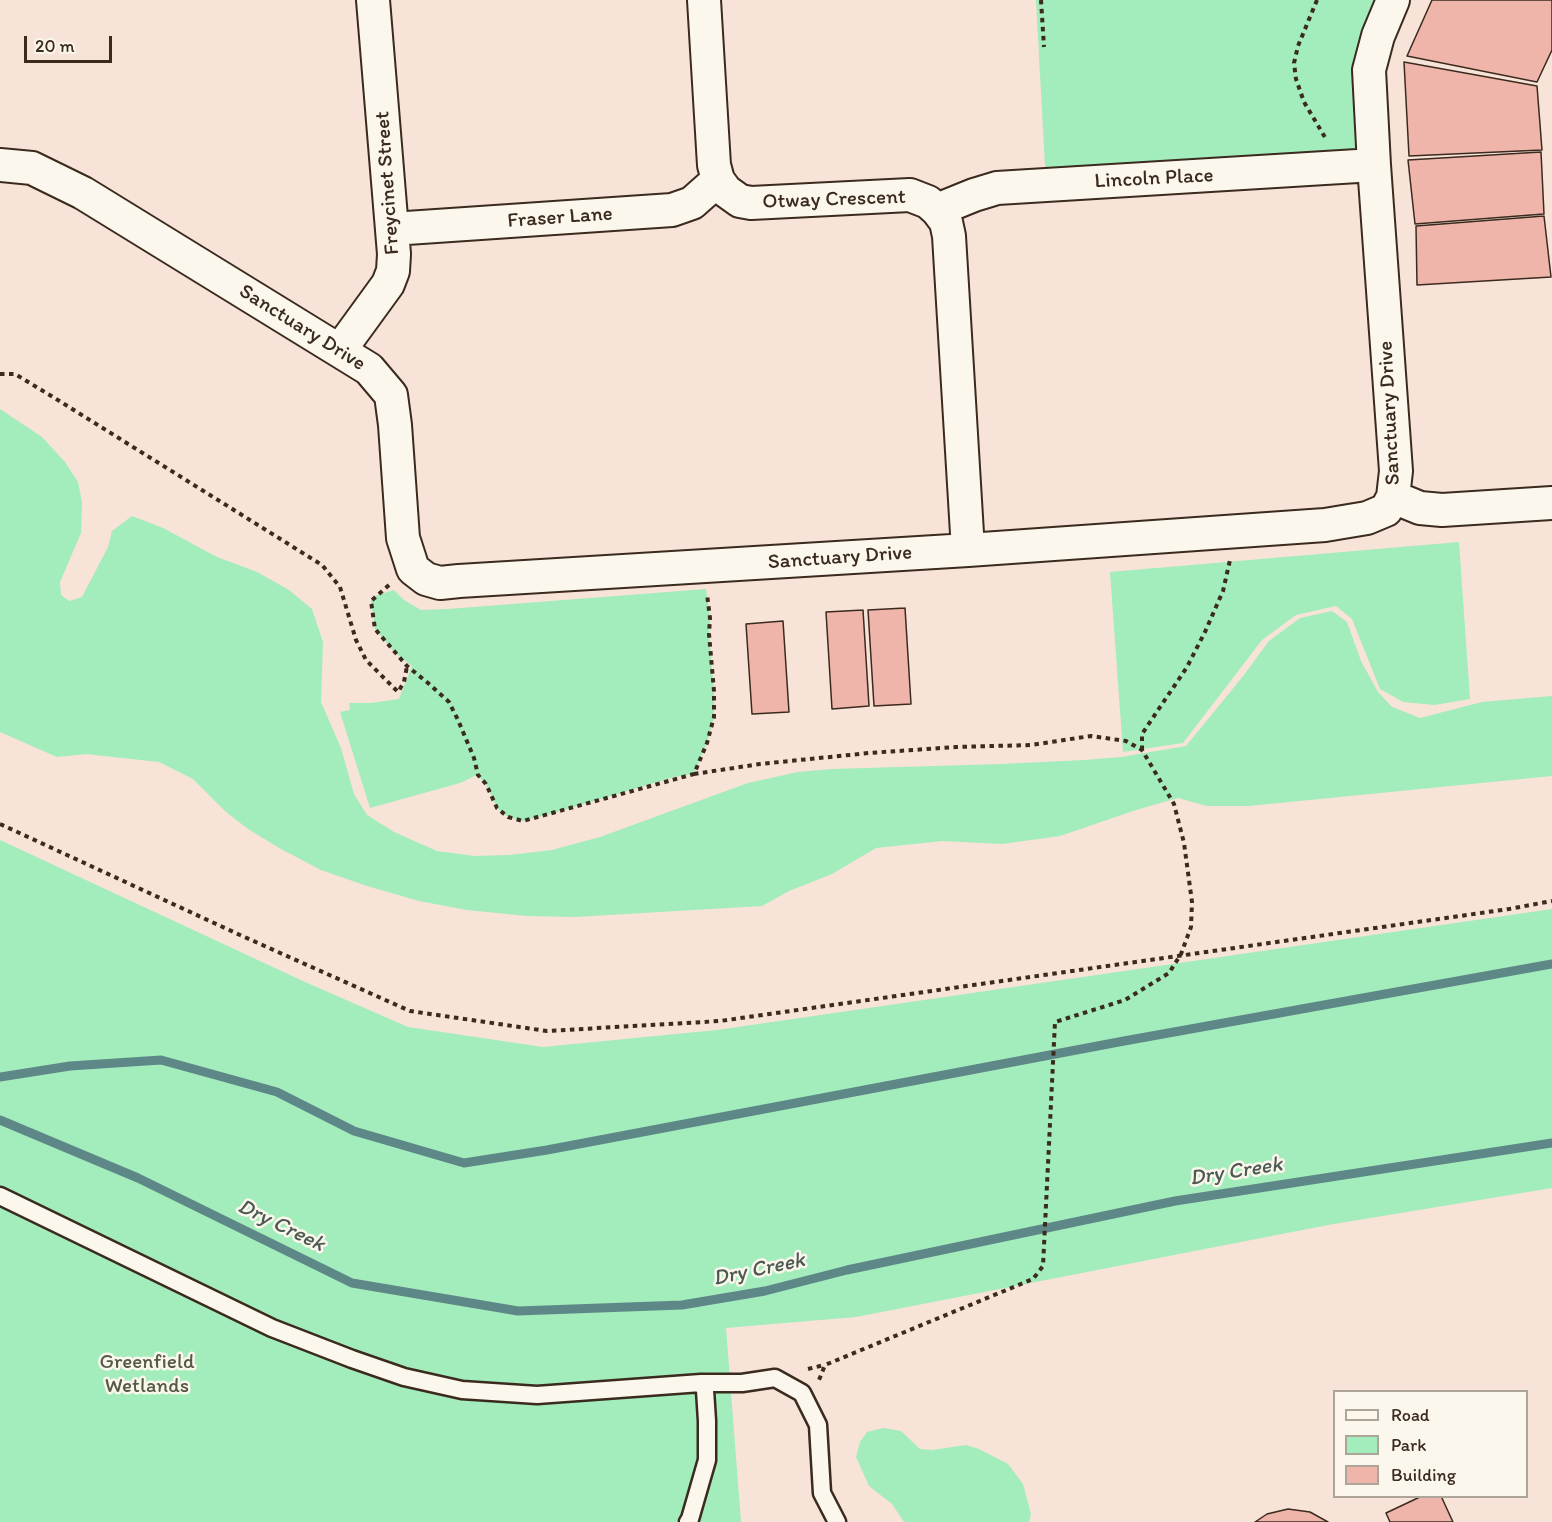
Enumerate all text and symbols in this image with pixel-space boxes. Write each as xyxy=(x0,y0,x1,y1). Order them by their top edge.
scale bar xyxy=(27,24,116,62)
text: 20 m xyxy=(35,35,75,57)
street label: Freycinet Street xyxy=(370,110,406,256)
street label: Lincoln Place xyxy=(1094,163,1214,195)
street label: Otway Crescent xyxy=(762,185,906,215)
street label: Fraser Lane xyxy=(506,202,614,234)
street label: Sanctuary Drive xyxy=(234,279,370,377)
street label: Sanctuary Drive xyxy=(1374,340,1406,486)
street label: Sanctuary Drive xyxy=(767,540,913,576)
water label: Dry Creek xyxy=(1188,1152,1284,1192)
water label: Dry Creek xyxy=(233,1194,329,1258)
water label: Dry Creek xyxy=(711,1247,807,1293)
park label: Greenfield Wetlands xyxy=(99,1350,195,1400)
legend xyxy=(1333,1390,1528,1498)
text: Road xyxy=(1391,1404,1430,1426)
text: Park xyxy=(1391,1434,1426,1456)
text: Building xyxy=(1391,1464,1456,1486)

